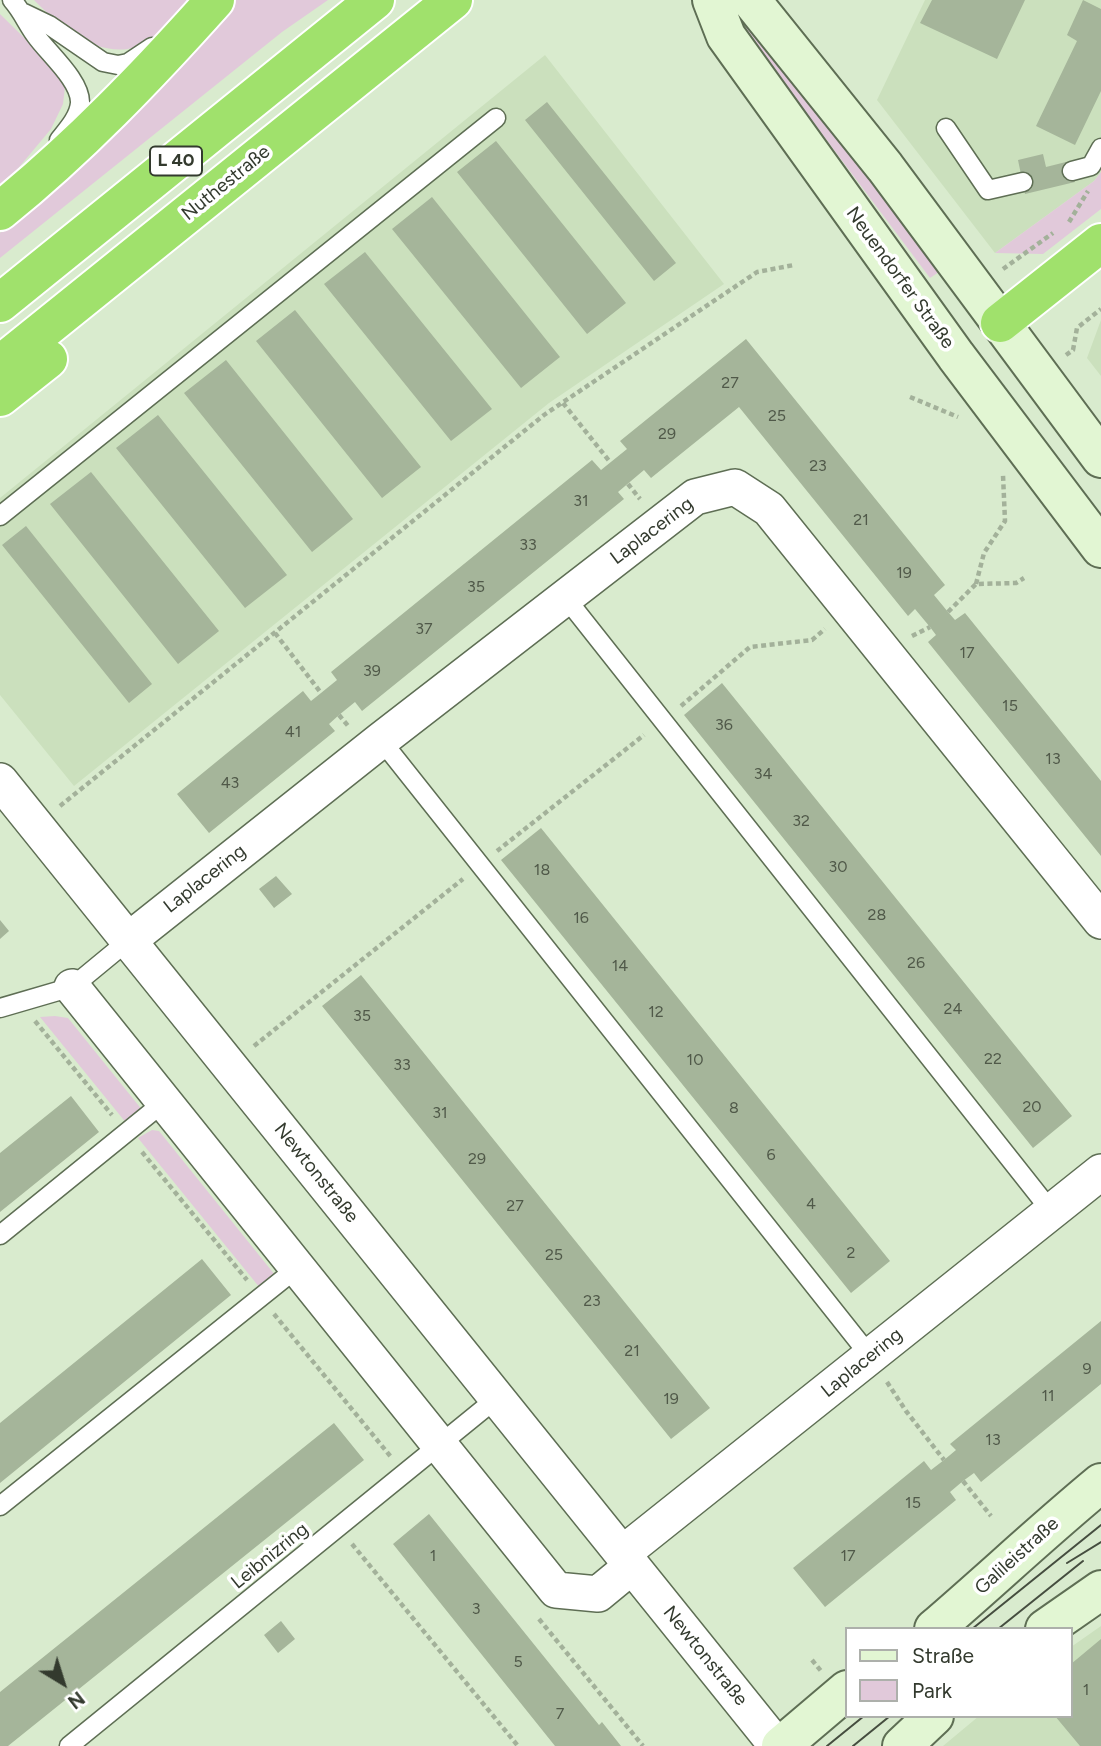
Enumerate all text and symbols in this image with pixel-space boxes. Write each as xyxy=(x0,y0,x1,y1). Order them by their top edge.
street label: Nuthestraße xyxy=(177,141,275,225)
road number: L 40 xyxy=(150,146,202,176)
street label: Neuendorfer Straße xyxy=(841,203,959,353)
house number: 27 xyxy=(721,373,739,393)
house number: 25 xyxy=(768,406,786,426)
house number: 29 xyxy=(658,424,676,444)
house number: 23 xyxy=(809,456,827,476)
house number: 31 xyxy=(573,491,589,511)
street label: Laplacering xyxy=(606,492,698,570)
house number: 21 xyxy=(853,510,869,530)
house number: 33 xyxy=(519,535,537,555)
house number: 19 xyxy=(896,563,912,583)
house number: 35 xyxy=(467,577,485,597)
house number: 37 xyxy=(415,619,433,639)
house number: 17 xyxy=(959,643,975,663)
house number: 39 xyxy=(363,661,381,681)
house number: 15 xyxy=(1002,696,1018,716)
house number: 36 xyxy=(715,715,733,735)
house number: 41 xyxy=(285,722,301,742)
house number: 13 xyxy=(1045,749,1061,769)
house number: 34 xyxy=(754,764,772,784)
house number: 43 xyxy=(221,773,239,793)
house number: 32 xyxy=(792,811,810,831)
street label: Laplacering xyxy=(159,840,251,918)
house number: 30 xyxy=(829,857,847,877)
house number: 18 xyxy=(534,860,550,880)
house number: 28 xyxy=(868,905,886,925)
house number: 16 xyxy=(573,908,589,928)
house number: 26 xyxy=(907,953,925,973)
house number: 14 xyxy=(612,956,628,976)
house number: 24 xyxy=(944,999,962,1019)
house number: 12 xyxy=(648,1002,664,1022)
house number: 35 xyxy=(353,1006,371,1026)
house number: 22 xyxy=(984,1049,1002,1069)
house number: 10 xyxy=(687,1050,703,1070)
house number: 33 xyxy=(393,1055,411,1075)
house number: 20 xyxy=(1022,1097,1042,1117)
house number: 8 xyxy=(729,1098,739,1118)
house number: 31 xyxy=(432,1103,448,1123)
street label: Newtonstraße xyxy=(269,1119,363,1227)
house number: 6 xyxy=(766,1145,776,1165)
house number: 29 xyxy=(468,1149,486,1169)
house number: 4 xyxy=(806,1194,816,1214)
house number: 27 xyxy=(506,1196,524,1216)
house number: 2 xyxy=(847,1243,855,1263)
house number: 25 xyxy=(545,1245,563,1265)
house number: 23 xyxy=(583,1291,601,1311)
street label: Laplacering xyxy=(817,1323,907,1403)
house number: 21 xyxy=(624,1341,640,1361)
house number: 9 xyxy=(1082,1359,1092,1379)
house number: 11 xyxy=(1041,1386,1055,1406)
house number: 19 xyxy=(663,1389,679,1409)
house number: 13 xyxy=(985,1430,1001,1450)
house number: 15 xyxy=(905,1493,921,1513)
street label: Galileistraße xyxy=(970,1512,1064,1600)
street label: Leibnizring xyxy=(227,1518,313,1594)
house number: 1 xyxy=(430,1546,436,1566)
house number: 17 xyxy=(840,1546,856,1566)
house number: 3 xyxy=(472,1599,480,1619)
street label: Newtonstraße xyxy=(658,1602,752,1710)
legend xyxy=(846,1627,1073,1718)
text: Straße xyxy=(912,1643,974,1668)
north arrow xyxy=(28,1648,98,1718)
house number: 5 xyxy=(513,1652,523,1672)
text: Park xyxy=(912,1678,952,1703)
house number: 1 xyxy=(1083,1680,1089,1700)
text: N xyxy=(63,1686,89,1714)
house number: 7 xyxy=(556,1704,564,1724)

